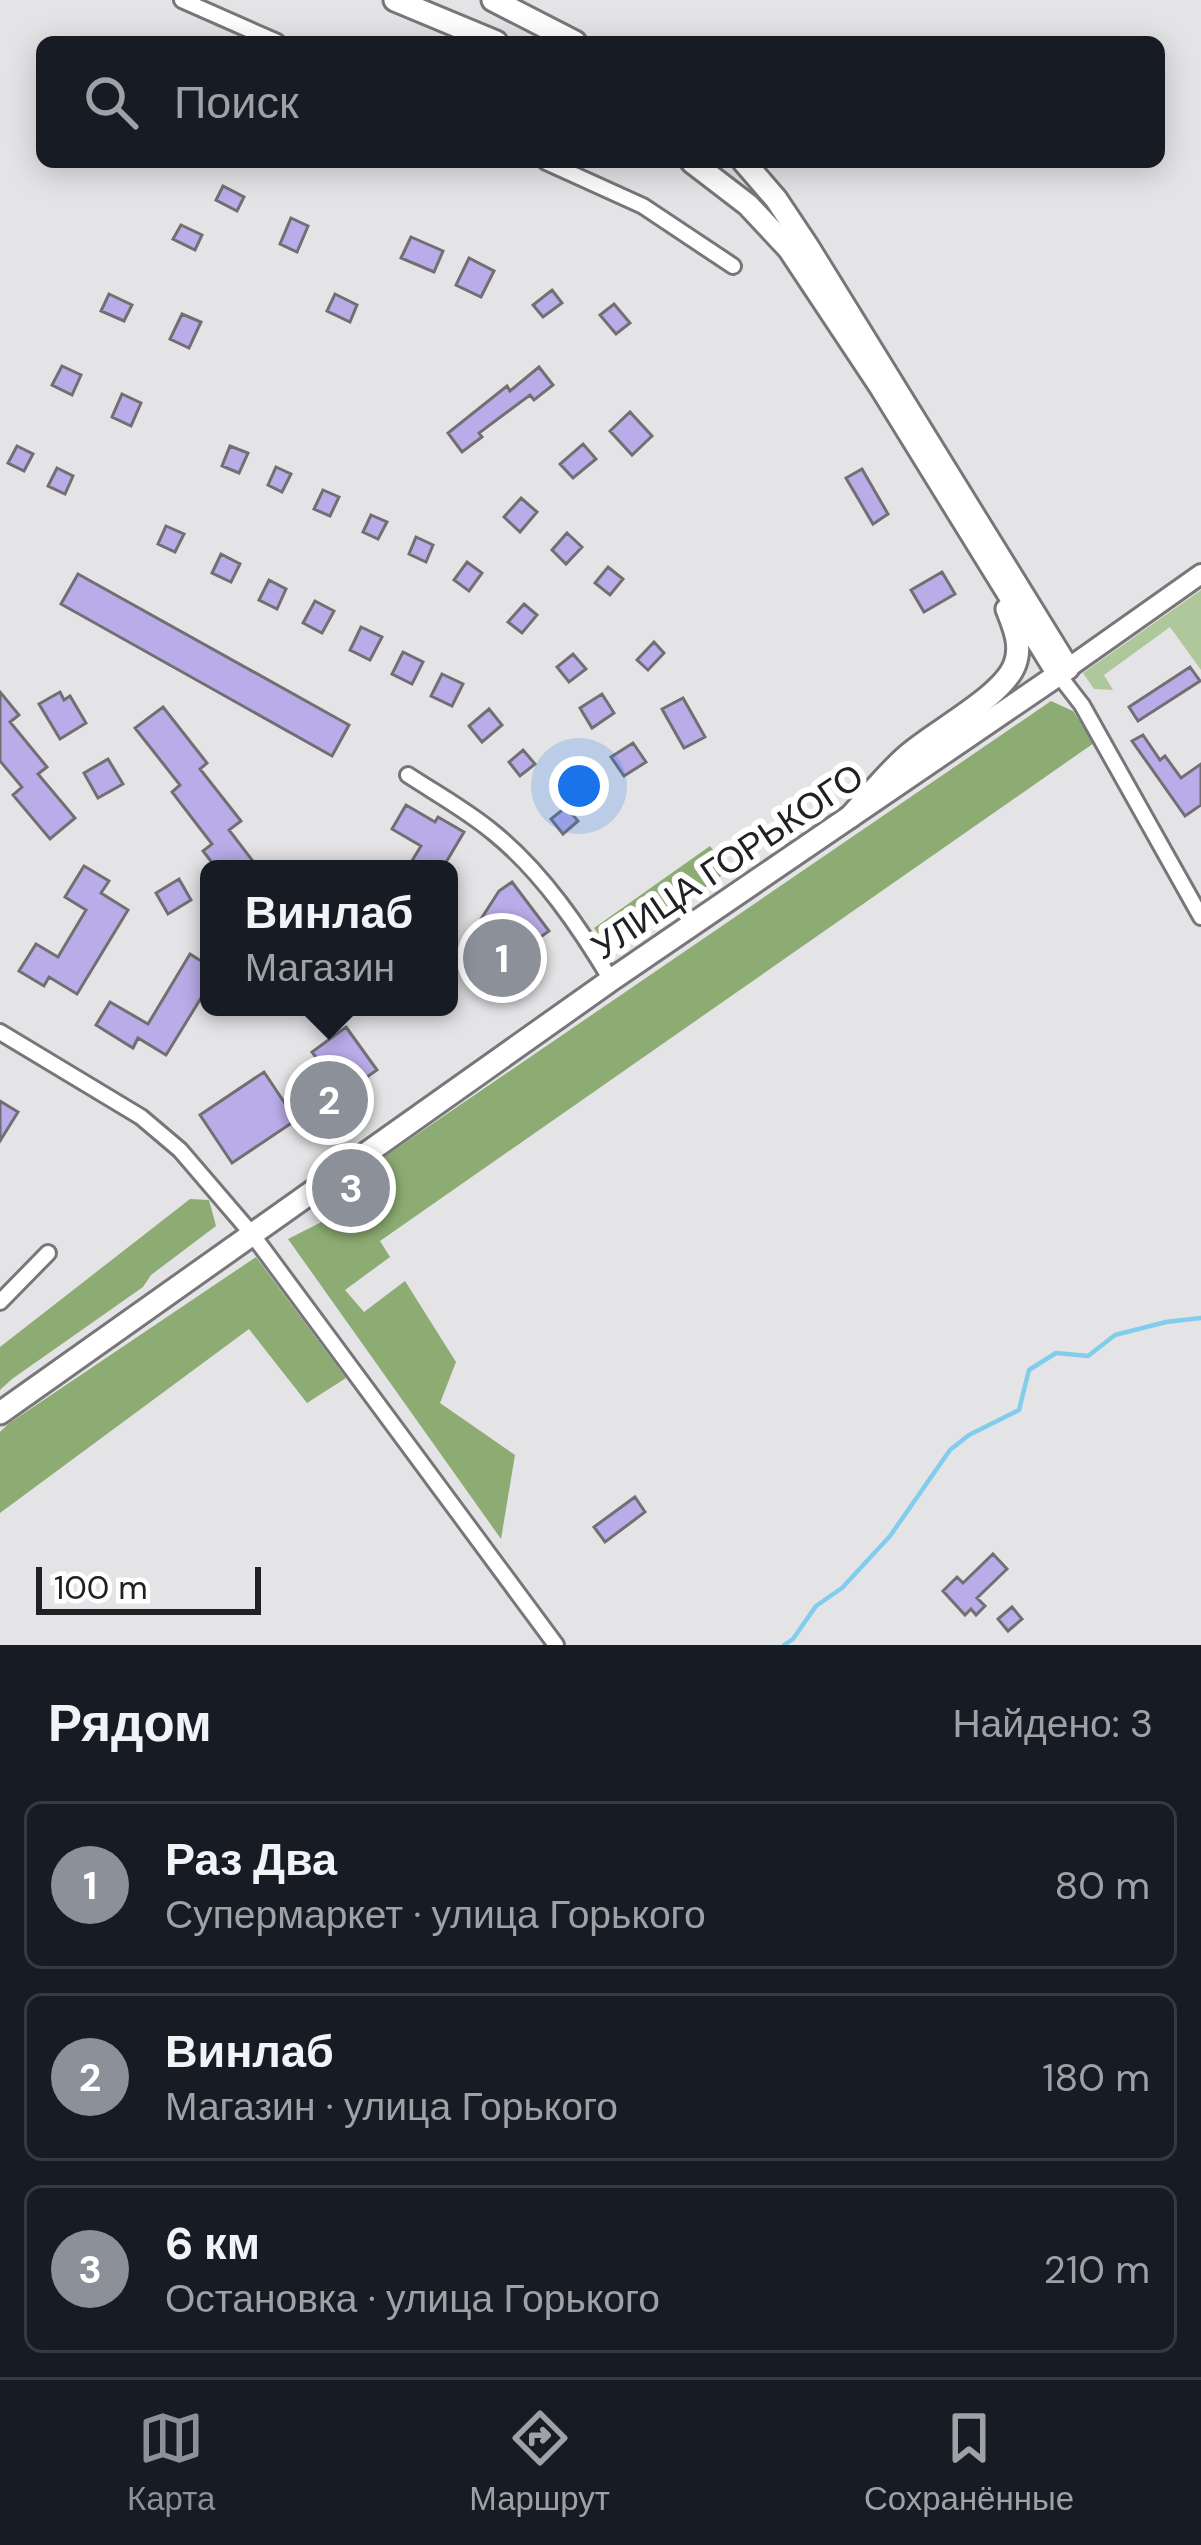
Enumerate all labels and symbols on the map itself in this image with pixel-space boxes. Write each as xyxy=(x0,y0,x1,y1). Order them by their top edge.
street label: УЛИЦА ГОРЬКОГО xyxy=(582,753,872,970)
your location xyxy=(549,756,609,816)
pin: 1 xyxy=(463,913,541,1003)
pin: 2 xyxy=(290,1055,368,1145)
pin: 3 xyxy=(312,1143,390,1233)
scale bar xyxy=(36,1561,261,1614)

